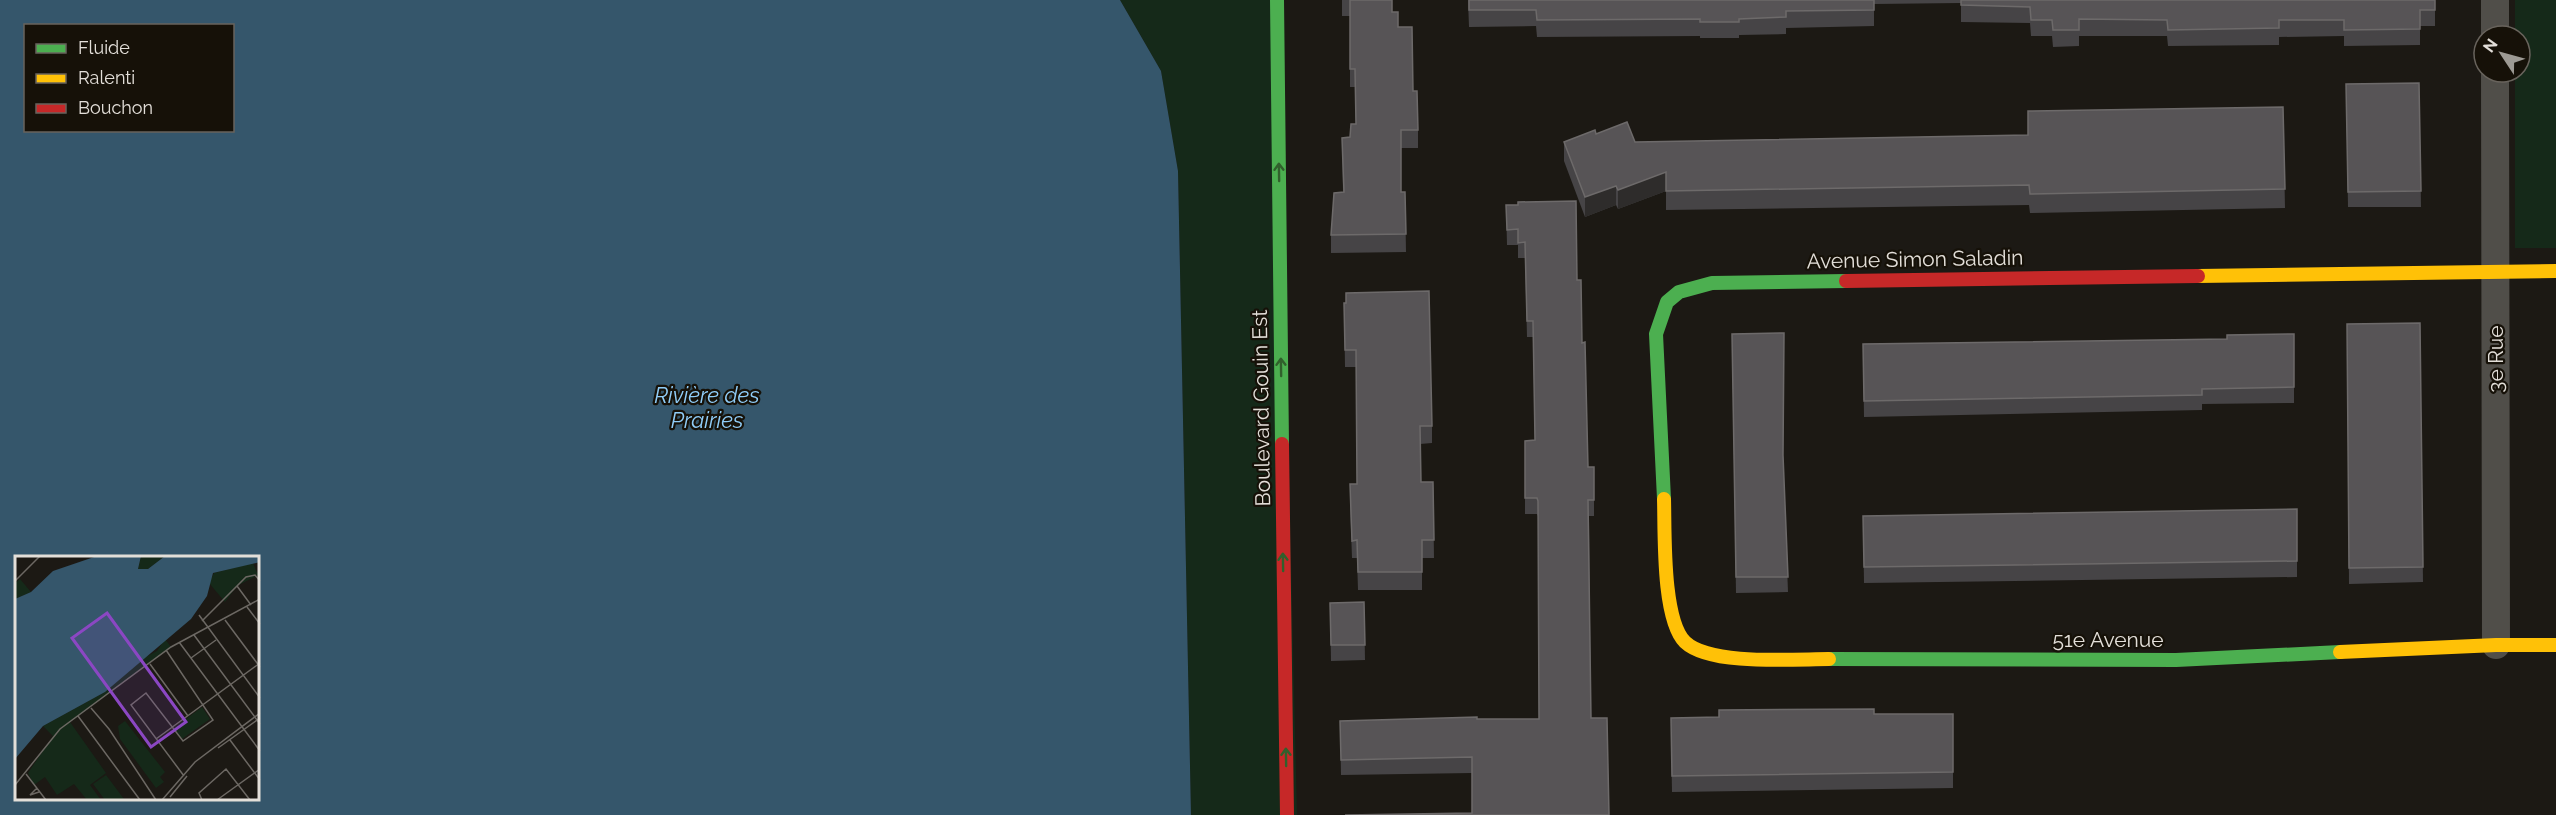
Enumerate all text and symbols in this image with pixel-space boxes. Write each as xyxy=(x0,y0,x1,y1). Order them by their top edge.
legend xyxy=(24,24,234,132)
north arrow xyxy=(2472,24,2532,84)
text: N xyxy=(2479,35,2502,56)
text: Fluide xyxy=(78,37,130,58)
text: Ralenti xyxy=(78,67,135,88)
text: Bouchon xyxy=(78,97,153,118)
one-way arrow xyxy=(1273,162,1285,182)
street label: Avenue Simon Saladin xyxy=(1806,245,2024,273)
street label: Boulevard Gouin Est xyxy=(1247,309,1275,507)
street label: 3e Rue xyxy=(2483,325,2508,393)
one-way arrow xyxy=(1275,357,1287,377)
water label: Rivière des Prairies xyxy=(654,382,760,433)
one-way arrow xyxy=(1277,552,1289,572)
inset map xyxy=(15,556,260,800)
street label: 51e Avenue xyxy=(2052,627,2164,652)
one-way arrow xyxy=(1280,747,1292,767)

